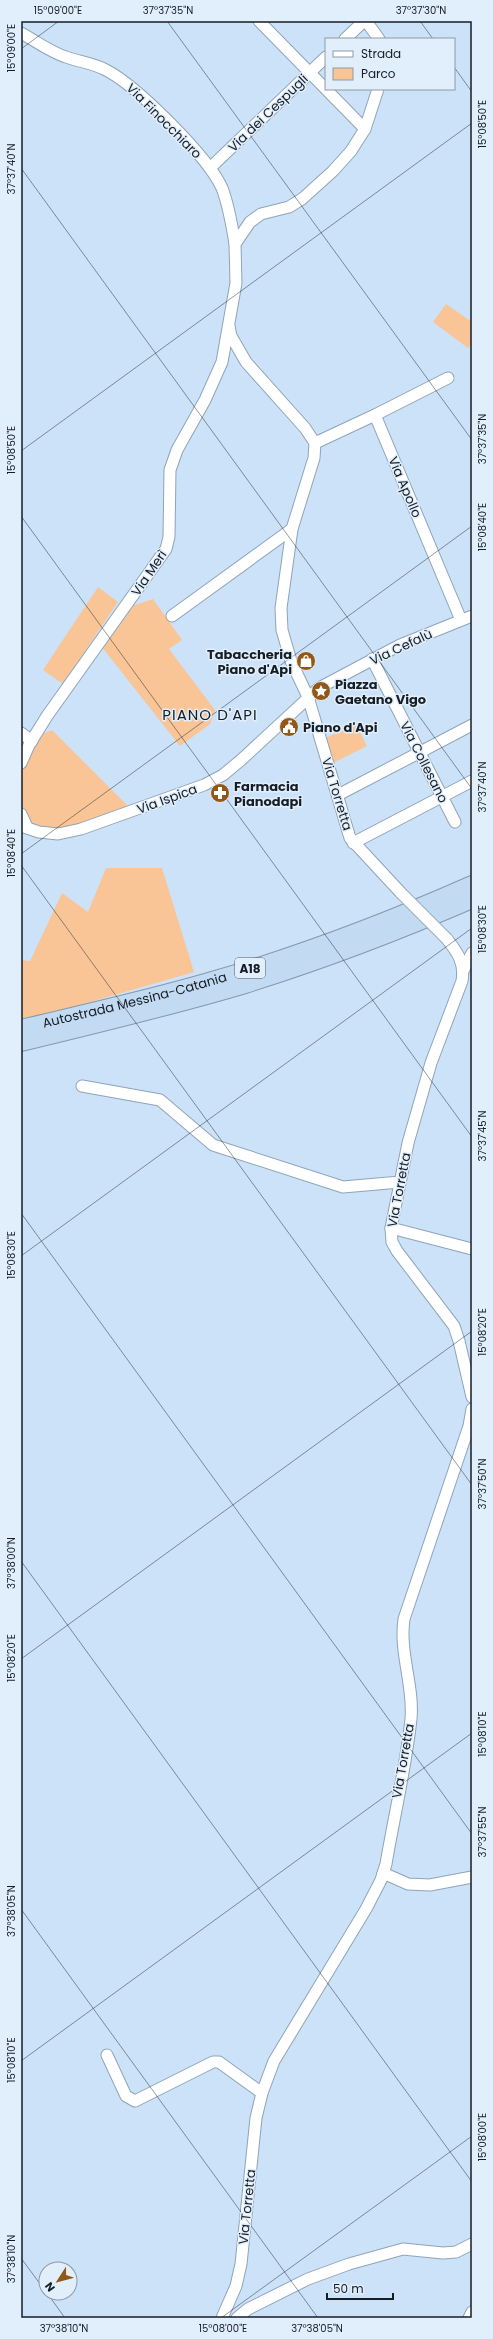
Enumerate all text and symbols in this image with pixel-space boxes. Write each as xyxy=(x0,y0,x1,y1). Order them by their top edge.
text: 15°09'00"E xyxy=(34,3,82,18)
text: 37°37'35"N xyxy=(143,3,193,18)
text: 37°37'30"N xyxy=(396,3,446,18)
text: 15°09'00"E xyxy=(4,24,19,72)
legend xyxy=(325,38,455,90)
text: Strada xyxy=(361,45,401,62)
text: Parco xyxy=(361,65,396,82)
street label: Via dei Cespugli xyxy=(224,70,312,156)
street label: Via Finocchiaro xyxy=(122,79,206,163)
text: 15°08'50"E xyxy=(475,100,490,148)
text: 37°37'40"N xyxy=(4,144,19,194)
text: 37°37'35"N xyxy=(475,414,490,464)
text: 15°08'50"E xyxy=(4,426,19,474)
street label: Via Apollo xyxy=(384,453,426,521)
text: 15°08'40"E xyxy=(475,503,490,551)
street label: Via Merì xyxy=(127,546,171,600)
street label: Via Cefalù xyxy=(367,624,435,670)
place label: Tabaccheria Piano d'Api xyxy=(207,645,292,679)
shop icon: Tabaccheria Piano d'Api xyxy=(295,650,317,672)
place label: Piazza Gaetano Vigo xyxy=(335,675,426,709)
place icon: Piazza Gaetano Vigo xyxy=(310,680,332,702)
district label: PIANO D'API xyxy=(162,704,258,725)
public building icon: Piano d'Api xyxy=(278,716,300,738)
place label: Piano d'Api xyxy=(303,718,378,737)
street label: Via Collesano xyxy=(395,718,453,806)
street label: Via Torretta xyxy=(317,755,357,833)
text: 37°37'40"N xyxy=(475,762,490,812)
place label: Farmacia Pianodapi xyxy=(234,777,302,811)
street label: Via Ispica xyxy=(134,779,200,819)
pharmacy icon: Farmacia Pianodapi xyxy=(209,782,231,804)
text: 15°08'40"E xyxy=(4,829,19,877)
text: 15°08'30"E xyxy=(475,905,490,953)
road number: A18 xyxy=(235,958,265,978)
street label: Autostrada Messina-Catania xyxy=(41,967,229,1032)
text: 37°37'45"N xyxy=(475,1111,490,1161)
street label: Via Torretta xyxy=(382,1151,416,1229)
text: 15°08'30"E xyxy=(4,1231,19,1279)
text: 15°08'20"E xyxy=(475,1308,490,1356)
text: 37°37'50"N xyxy=(475,1459,490,1509)
text: 37°38'00"N xyxy=(4,1537,19,1589)
text: 15°08'20"E xyxy=(4,1634,19,1682)
text: 15°08'10"E xyxy=(475,1711,490,1757)
street label: Via Torretta xyxy=(387,1722,419,1800)
text: 37°37'55"N xyxy=(475,1807,490,1857)
text: 37°38'05"N xyxy=(4,1885,19,1937)
text: 15°08'10"E xyxy=(4,2037,19,2083)
text: 15°08'00"E xyxy=(475,2113,490,2161)
street label: Via Torretta xyxy=(234,2168,260,2246)
text: 37°38'10"N xyxy=(4,2235,19,2283)
north arrow xyxy=(38,2261,78,2301)
scale bar xyxy=(327,2275,393,2301)
text: N xyxy=(41,2279,59,2295)
text: 50 m xyxy=(333,2280,364,2297)
text: 37°38'10"N xyxy=(40,2321,88,2336)
text: 15°08'00"E xyxy=(199,2321,247,2336)
text: 37°38'05"N xyxy=(291,2321,343,2336)

